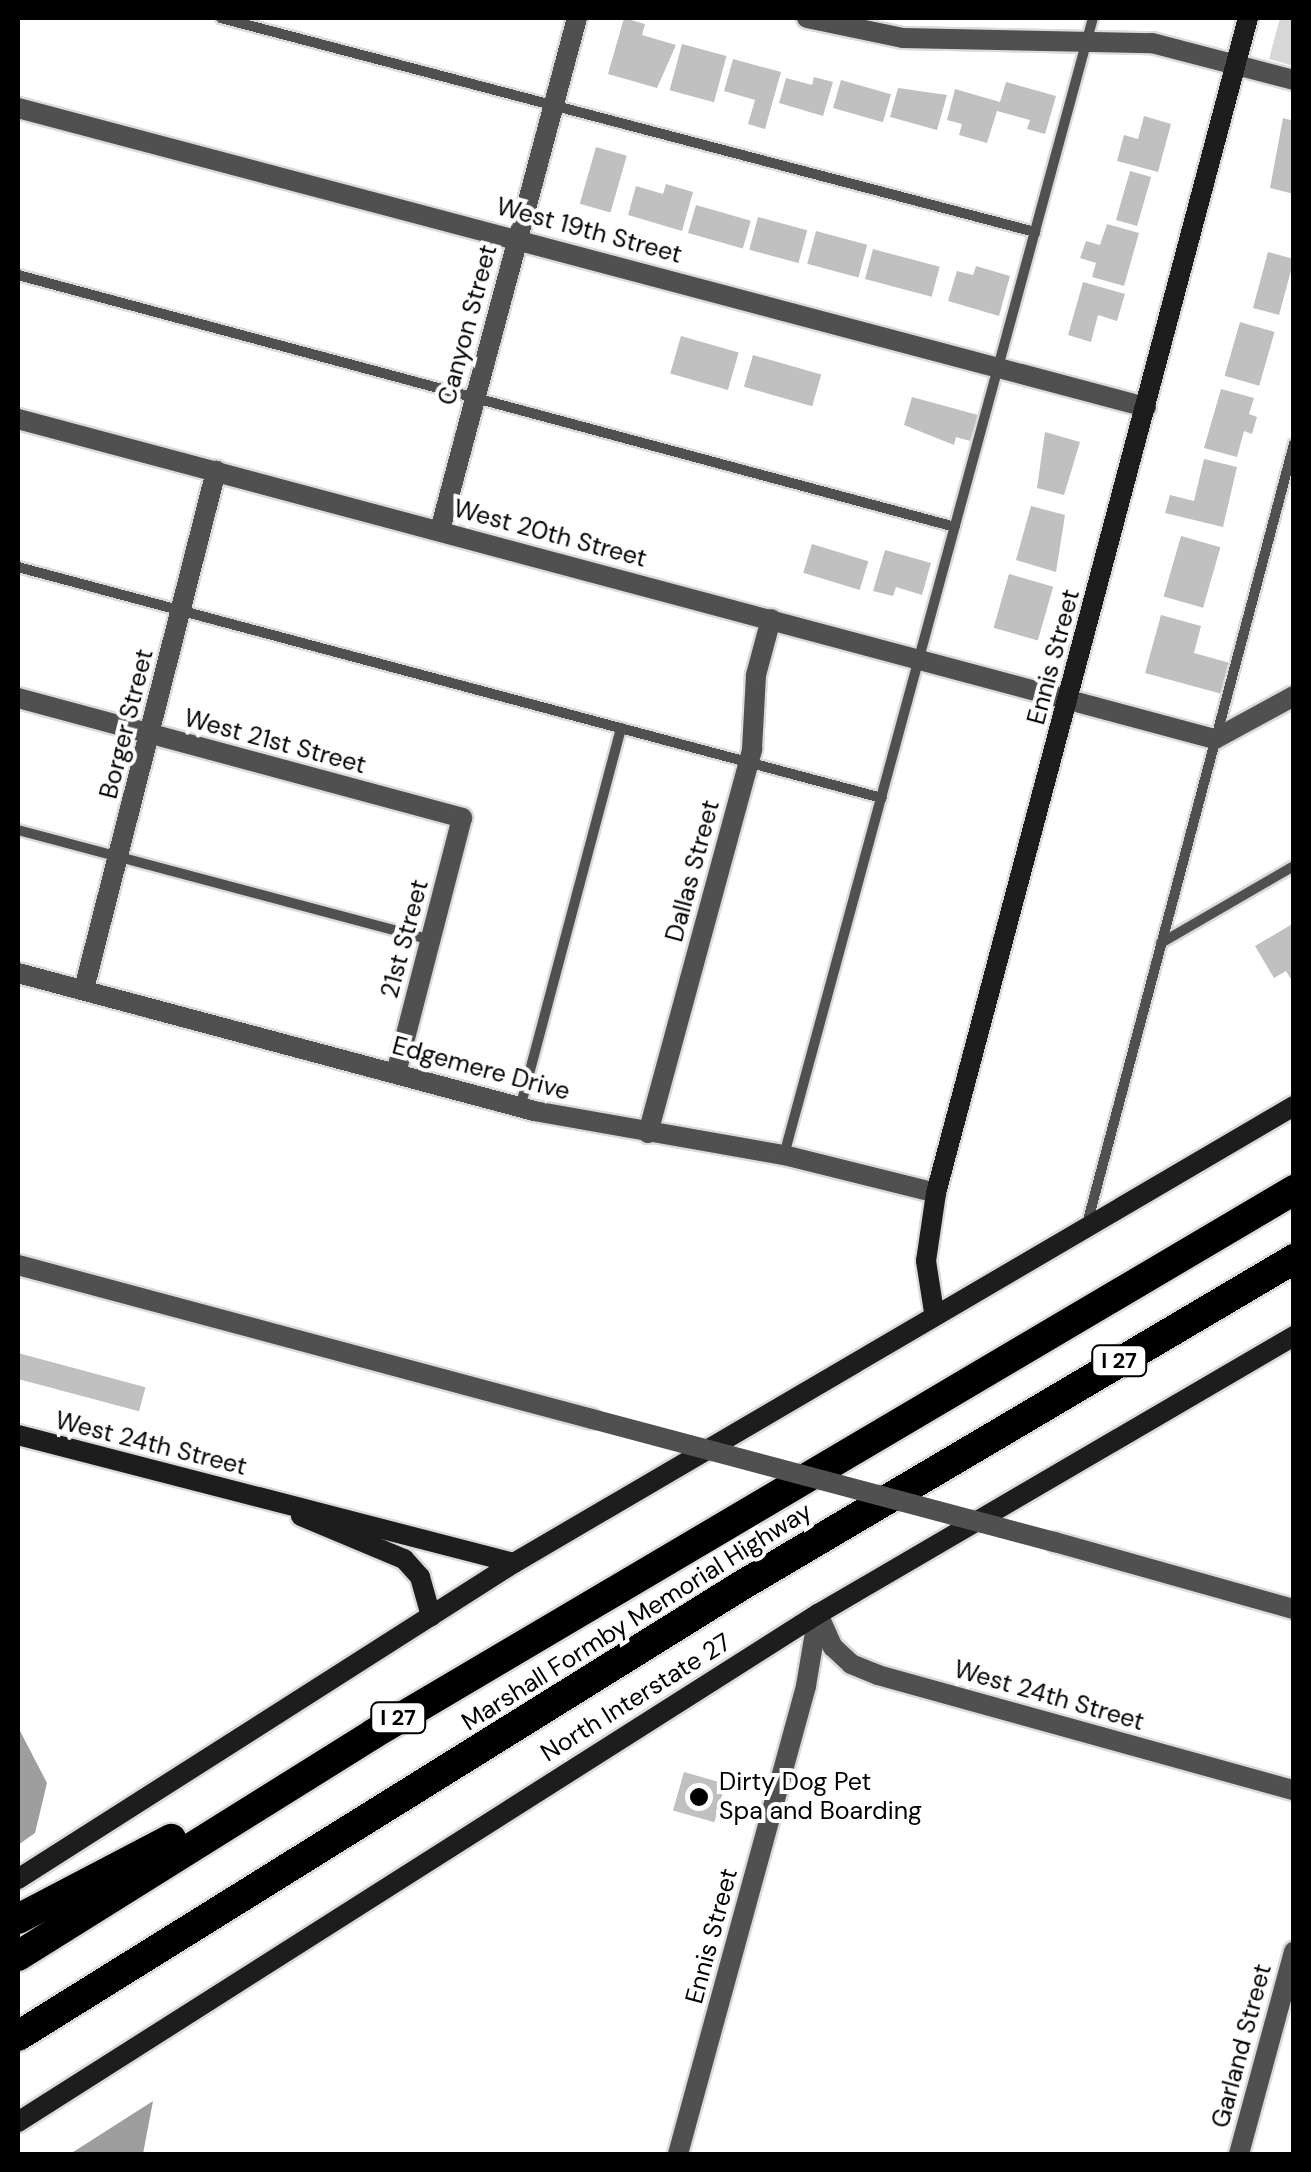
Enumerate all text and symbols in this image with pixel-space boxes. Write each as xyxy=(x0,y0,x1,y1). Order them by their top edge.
street label: West 19th Street xyxy=(493,192,685,270)
street label: Canyon Street xyxy=(432,241,504,409)
street label: West 20th Street xyxy=(450,494,650,574)
street label: Ennis Street xyxy=(1022,586,1086,728)
street label: Borger Street xyxy=(94,646,160,802)
street label: West 21st Street xyxy=(181,703,369,781)
street label: Dallas Street xyxy=(660,797,726,945)
street label: 21st Street xyxy=(375,876,435,1002)
street label: Edgemere Drive xyxy=(389,1031,573,1107)
road number: I 27 xyxy=(1089,1344,1149,1378)
street label: West 24th Street xyxy=(52,1406,250,1482)
street label: Marshall Formby Memorial Highway xyxy=(456,1496,818,1738)
street label: North Interstate 27 xyxy=(536,1628,736,1768)
street label: West 24th Street xyxy=(950,1655,1148,1737)
road number: I 27 xyxy=(368,1701,428,1735)
place label: Dirty Dog Pet Spa and Boarding xyxy=(719,1768,922,1827)
marker: Dirty Dog Pet Spa and Boarding xyxy=(688,1786,710,1808)
street label: Ennis Street xyxy=(680,1865,744,2007)
street label: Garland Street xyxy=(1206,1961,1278,2131)

